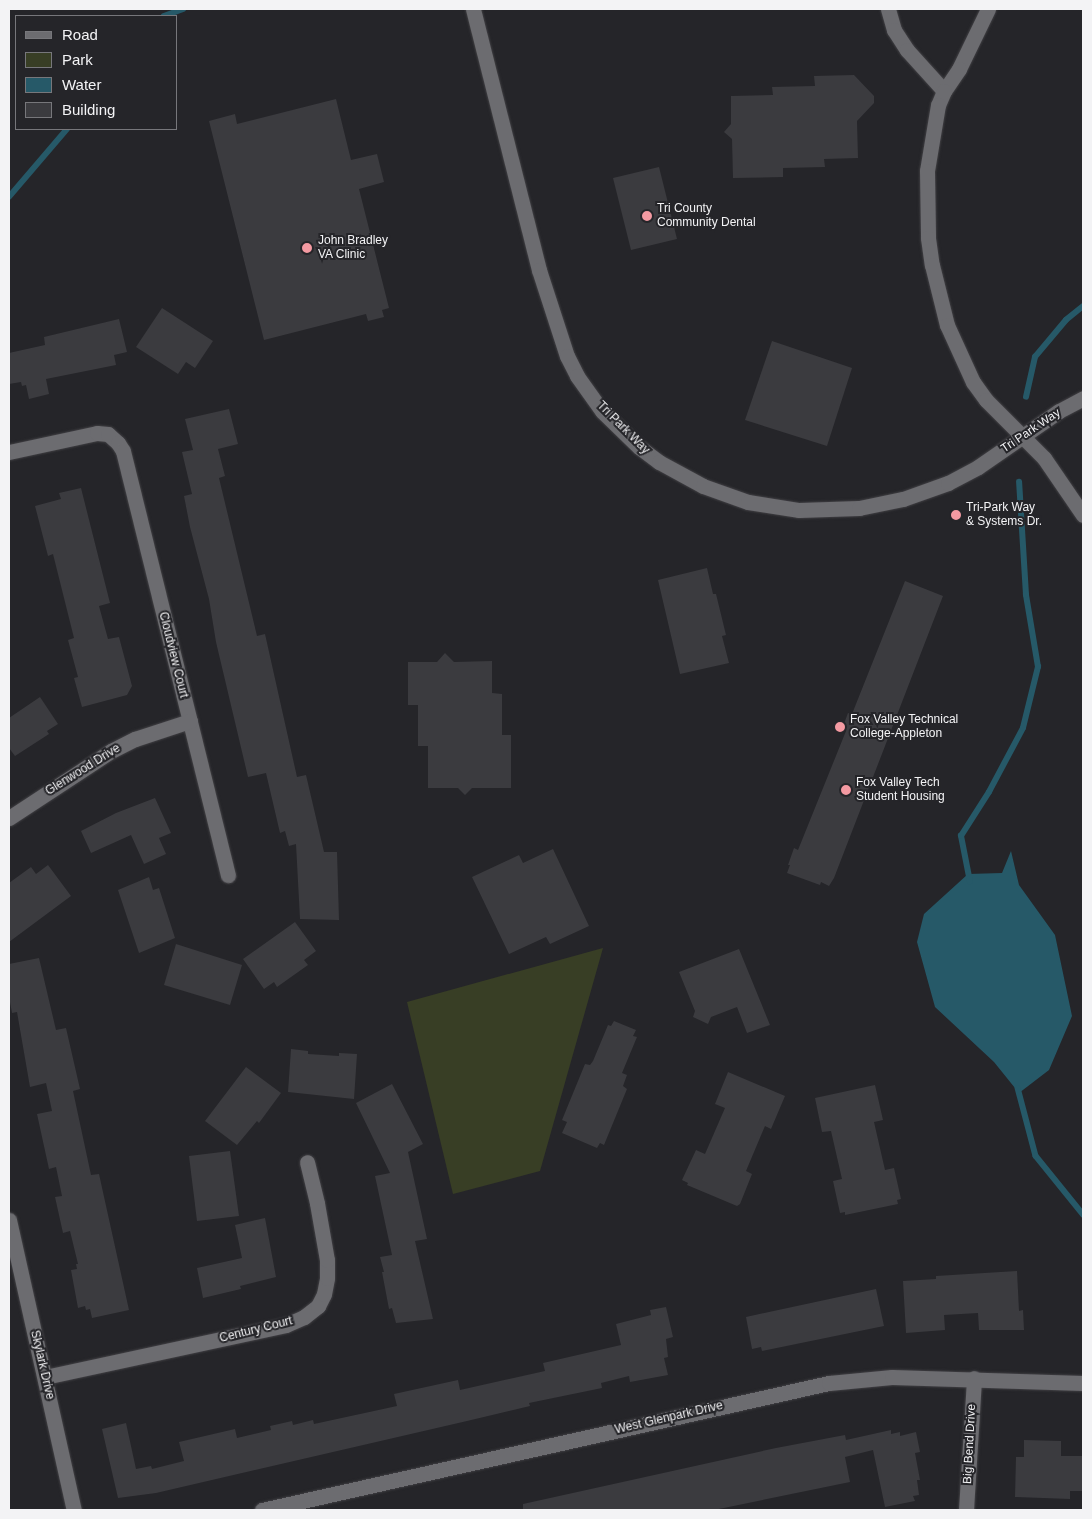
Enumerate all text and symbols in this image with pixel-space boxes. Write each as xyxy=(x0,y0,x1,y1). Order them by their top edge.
legend xyxy=(15,15,178,130)
text: Road xyxy=(62,26,98,43)
text: Park xyxy=(62,51,93,68)
text: Water xyxy=(62,76,101,93)
text: Building xyxy=(62,101,115,118)
place label: Tri County Community Dental xyxy=(657,202,756,230)
marker: Tri County Community Dental xyxy=(641,210,653,222)
place label: John Bradley VA Clinic xyxy=(318,234,388,262)
marker: John Bradley VA Clinic xyxy=(300,241,314,255)
street label: Tri Park Way xyxy=(594,399,652,457)
street label: Tri Park Way xyxy=(999,406,1063,456)
place label: Tri-Park Way & Systems Dr. xyxy=(966,501,1042,529)
marker: Tri-Park Way & Systems Dr. xyxy=(950,509,962,521)
street label: Cloudview Court xyxy=(155,611,191,699)
place label: Fox Valley Technical College-Appleton xyxy=(850,713,958,741)
marker: Fox Valley Technical College-Appleton xyxy=(834,721,846,733)
street label: Glenwood Drive xyxy=(43,741,123,799)
place label: Fox Valley Tech Student Housing xyxy=(856,776,945,804)
marker: Fox Valley Tech Student Housing xyxy=(840,784,852,796)
street label: Century Court xyxy=(218,1314,294,1346)
street label: Skylark Drive xyxy=(27,1329,57,1401)
street label: West Glenpark Drive xyxy=(614,1399,724,1437)
street label: Big Bend Drive xyxy=(961,1404,979,1484)

